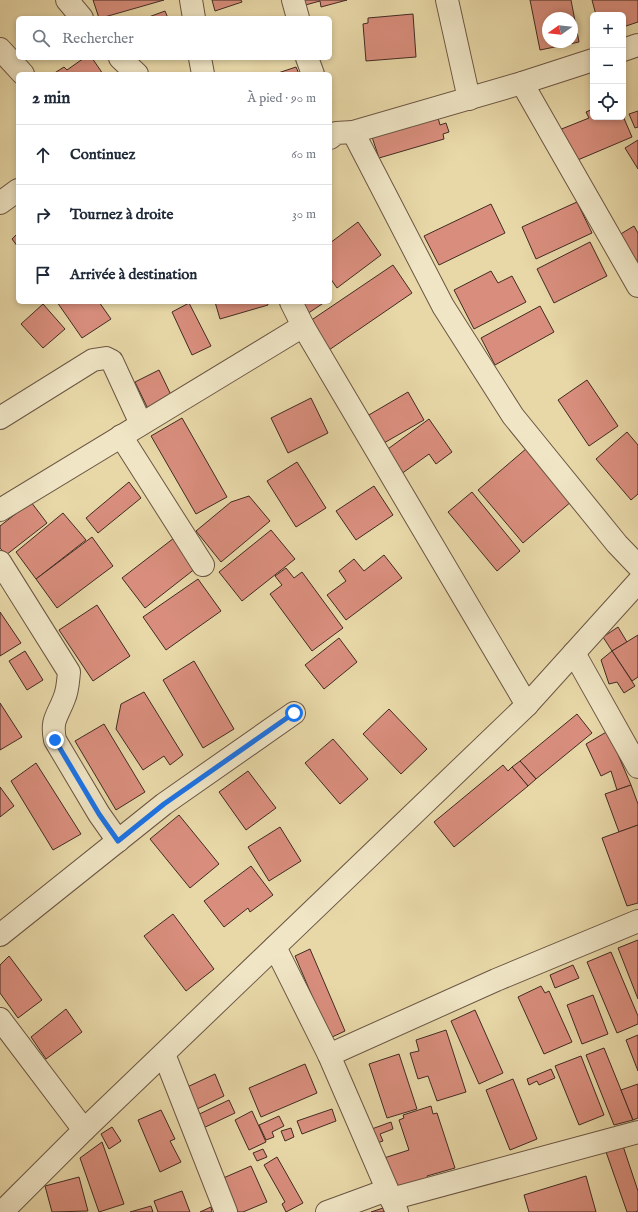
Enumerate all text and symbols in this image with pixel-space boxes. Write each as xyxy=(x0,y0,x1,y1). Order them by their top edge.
north arrow xyxy=(542,12,578,48)
map controls xyxy=(590,12,626,120)
button: + xyxy=(590,12,626,48)
search box xyxy=(16,16,332,60)
icon: search xyxy=(30,27,52,49)
text: Rechercher xyxy=(62,29,134,48)
button: − xyxy=(590,48,626,84)
button: locate xyxy=(590,84,626,120)
text: 2 min xyxy=(32,88,70,109)
text: À pied · 90 m xyxy=(248,90,316,107)
icon: ahead xyxy=(32,144,54,166)
text: Continuez xyxy=(70,145,135,164)
text: 60 m xyxy=(291,146,316,163)
icon: right xyxy=(32,204,54,226)
text: Tournez à droite xyxy=(70,205,173,224)
text: 30 m xyxy=(292,206,316,223)
icon: arrive xyxy=(32,264,54,286)
text: Arrivée à destination xyxy=(70,265,197,284)
route start xyxy=(285,704,303,722)
route end xyxy=(46,731,64,749)

